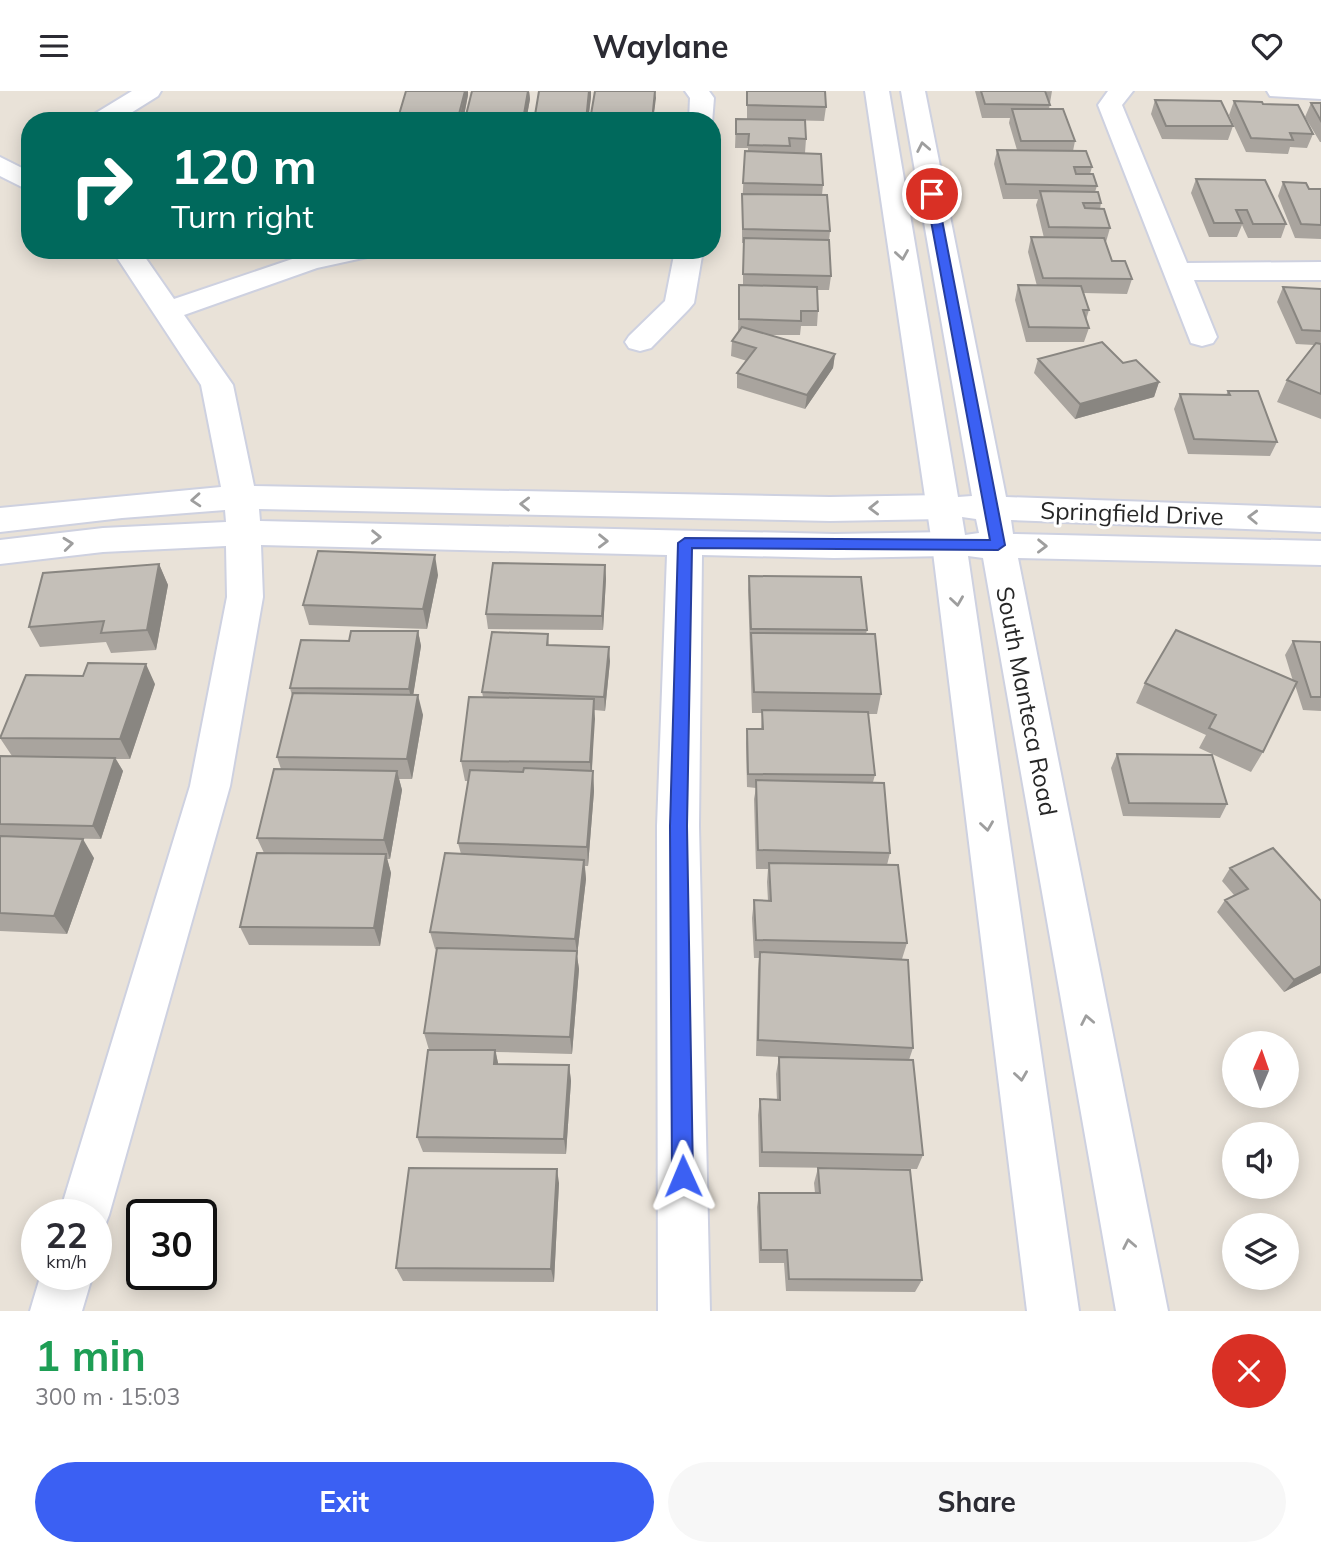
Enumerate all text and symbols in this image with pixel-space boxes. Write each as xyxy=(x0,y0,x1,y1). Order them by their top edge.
text: Waylane xyxy=(592,26,729,66)
icon: menu xyxy=(35,27,73,65)
icon: heart xyxy=(1248,27,1286,65)
text: 120 m xyxy=(171,135,317,196)
icon: right xyxy=(56,140,147,231)
one-way arrow xyxy=(916,141,931,153)
pin xyxy=(902,164,962,224)
icon: arrive xyxy=(913,175,951,213)
text: Turn right xyxy=(171,196,314,236)
one-way arrow xyxy=(894,249,909,261)
one-way arrow xyxy=(191,493,202,508)
street label: Springfield Drive xyxy=(1040,495,1224,531)
one-way arrow xyxy=(519,496,529,512)
one-way arrow xyxy=(869,500,879,516)
one-way arrow xyxy=(1247,510,1258,525)
one-way arrow xyxy=(371,529,381,545)
one-way arrow xyxy=(598,534,609,549)
one-way arrow xyxy=(62,537,74,552)
one-way arrow xyxy=(1037,538,1047,554)
street label: South Manteca Road xyxy=(990,584,1064,818)
one-way arrow xyxy=(949,595,964,607)
one-way arrow xyxy=(979,821,994,832)
one-way arrow xyxy=(1081,1014,1096,1026)
north arrow xyxy=(1222,1031,1298,1108)
map controls xyxy=(1222,1031,1299,1290)
one-way arrow xyxy=(1013,1070,1028,1082)
button: sound xyxy=(1222,1122,1299,1199)
position arrow xyxy=(646,1139,720,1213)
speed limit sign: 30 xyxy=(126,1199,217,1290)
text: 22 xyxy=(45,1213,88,1257)
button: layers xyxy=(1222,1213,1299,1290)
one-way arrow xyxy=(1123,1238,1138,1250)
text: km/h xyxy=(46,1250,87,1273)
text: 1 min xyxy=(35,1329,146,1382)
button: close xyxy=(1212,1334,1286,1408)
text: 300 m · 15:03 xyxy=(35,1382,180,1411)
button: Exit xyxy=(35,1462,654,1542)
button: Share xyxy=(668,1462,1286,1542)

